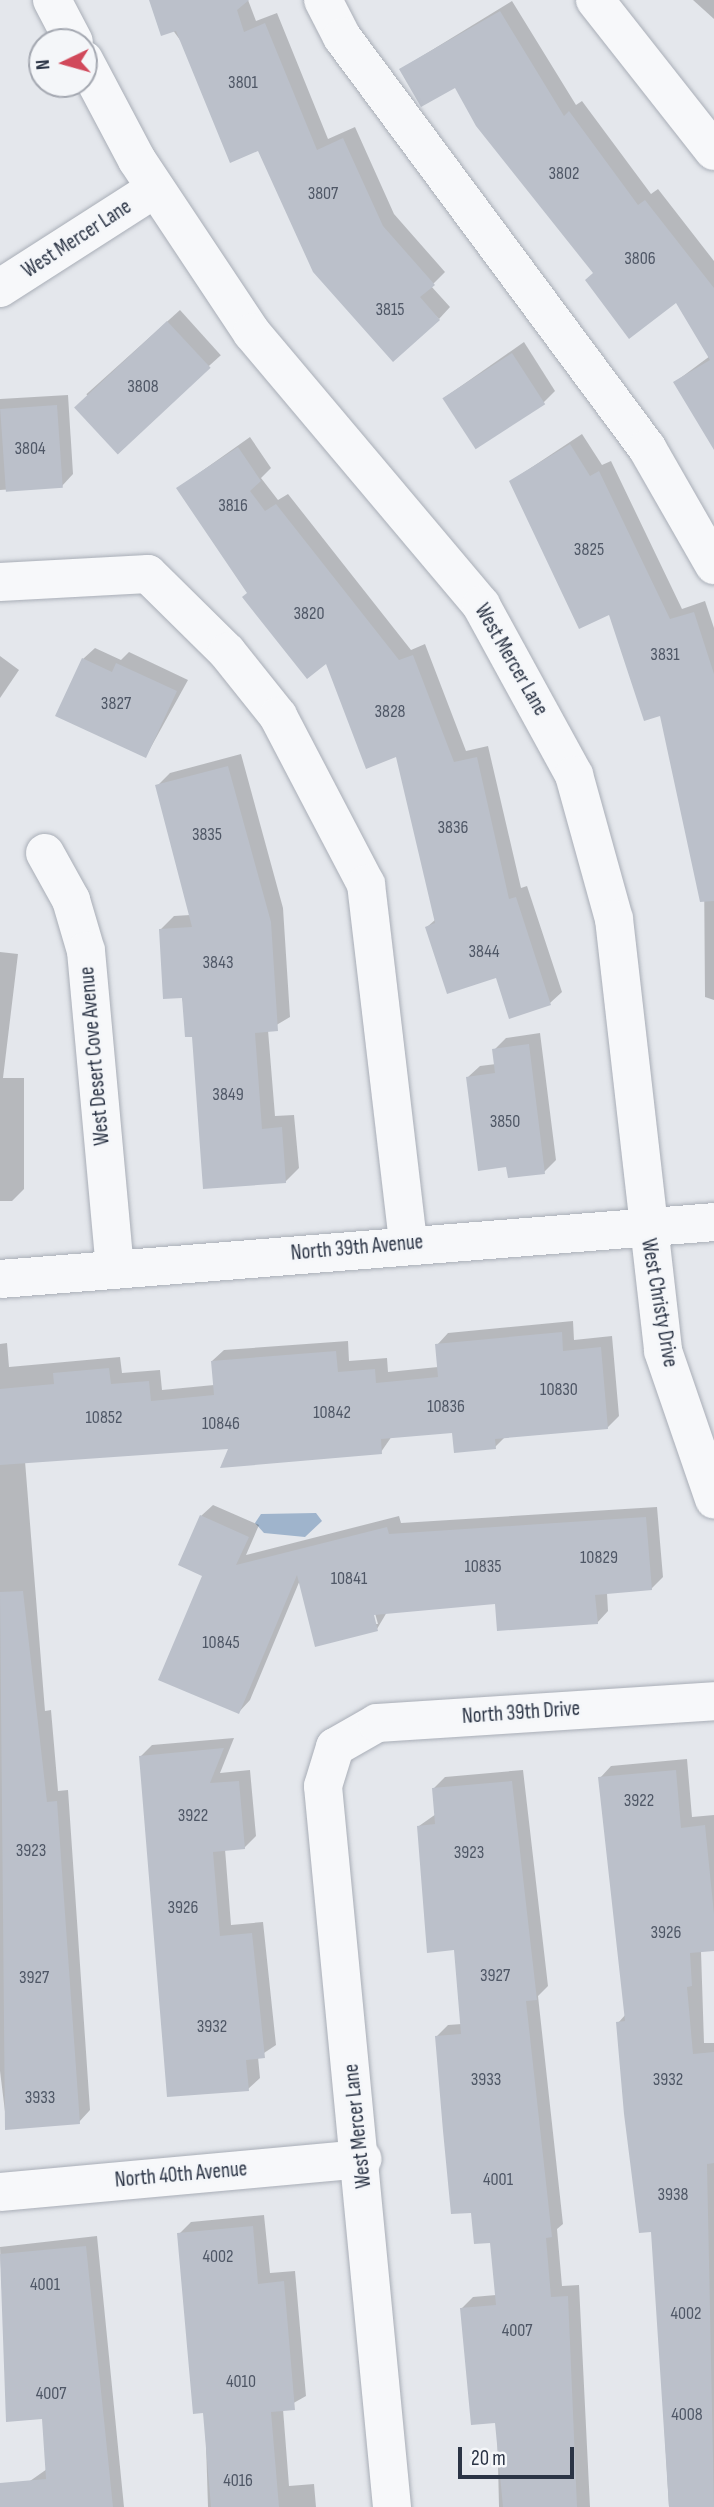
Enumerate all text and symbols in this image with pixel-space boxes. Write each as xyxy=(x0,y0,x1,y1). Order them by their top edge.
north arrow xyxy=(28,28,98,98)
text: N xyxy=(32,59,55,71)
house number: 3801 xyxy=(228,72,258,94)
house number: 3802 xyxy=(549,163,579,185)
house number: 3807 xyxy=(308,183,338,205)
street label: West Mercer Lane xyxy=(18,194,136,284)
house number: 3806 xyxy=(624,248,656,270)
house number: 3815 xyxy=(376,299,404,321)
house number: 3808 xyxy=(127,376,159,398)
house number: 3804 xyxy=(15,438,45,460)
house number: 3816 xyxy=(218,495,248,517)
house number: 3825 xyxy=(574,539,604,561)
street label: West Mercer Lane xyxy=(469,600,553,720)
house number: 3820 xyxy=(293,603,325,625)
house number: 3831 xyxy=(650,644,680,666)
house number: 3827 xyxy=(101,693,131,715)
house number: 3828 xyxy=(375,701,405,723)
house number: 3836 xyxy=(438,817,468,839)
house number: 3835 xyxy=(192,824,222,846)
house number: 3844 xyxy=(469,941,499,963)
house number: 3843 xyxy=(203,952,233,974)
street label: West Desert Cove Avenue xyxy=(75,966,115,1146)
house number: 3849 xyxy=(212,1084,244,1106)
house number: 3850 xyxy=(490,1111,520,1133)
street label: North 39th Avenue xyxy=(290,1230,424,1266)
street label: West Christy Drive xyxy=(635,1237,683,1369)
house number: 10830 xyxy=(540,1379,578,1401)
house number: 10836 xyxy=(427,1396,465,1418)
house number: 10842 xyxy=(313,1402,351,1424)
house number: 10852 xyxy=(86,1407,122,1429)
house number: 10846 xyxy=(202,1413,240,1435)
house number: 10829 xyxy=(580,1547,618,1569)
house number: 10835 xyxy=(465,1556,501,1578)
house number: 10841 xyxy=(331,1568,367,1590)
house number: 10845 xyxy=(202,1632,240,1654)
street label: North 39th Drive xyxy=(461,1696,581,1730)
house number: 3922 xyxy=(624,1790,654,1812)
house number: 3922 xyxy=(178,1805,208,1827)
house number: 3923 xyxy=(16,1840,46,1862)
house number: 3923 xyxy=(454,1842,484,1864)
house number: 3926 xyxy=(168,1897,198,1919)
house number: 3926 xyxy=(651,1922,681,1944)
house number: 3927 xyxy=(480,1965,510,1987)
house number: 3927 xyxy=(19,1967,49,1989)
house number: 3932 xyxy=(197,2016,227,2038)
street label: West Mercer Lane xyxy=(339,2062,377,2190)
house number: 3933 xyxy=(471,2069,501,2091)
house number: 3932 xyxy=(653,2069,683,2091)
house number: 3933 xyxy=(25,2087,55,2109)
street label: North 40th Avenue xyxy=(114,2157,248,2193)
house number: 4001 xyxy=(483,2169,513,2191)
house number: 3938 xyxy=(658,2184,688,2206)
house number: 4002 xyxy=(203,2246,233,2268)
house number: 4001 xyxy=(30,2274,60,2296)
house number: 4002 xyxy=(671,2303,701,2325)
house number: 4007 xyxy=(502,2320,532,2342)
house number: 4010 xyxy=(226,2371,256,2393)
house number: 4007 xyxy=(36,2383,66,2405)
house number: 4008 xyxy=(671,2404,703,2426)
scale bar xyxy=(462,2434,578,2478)
text: 20 m xyxy=(471,2446,506,2471)
house number: 4016 xyxy=(223,2470,253,2492)

